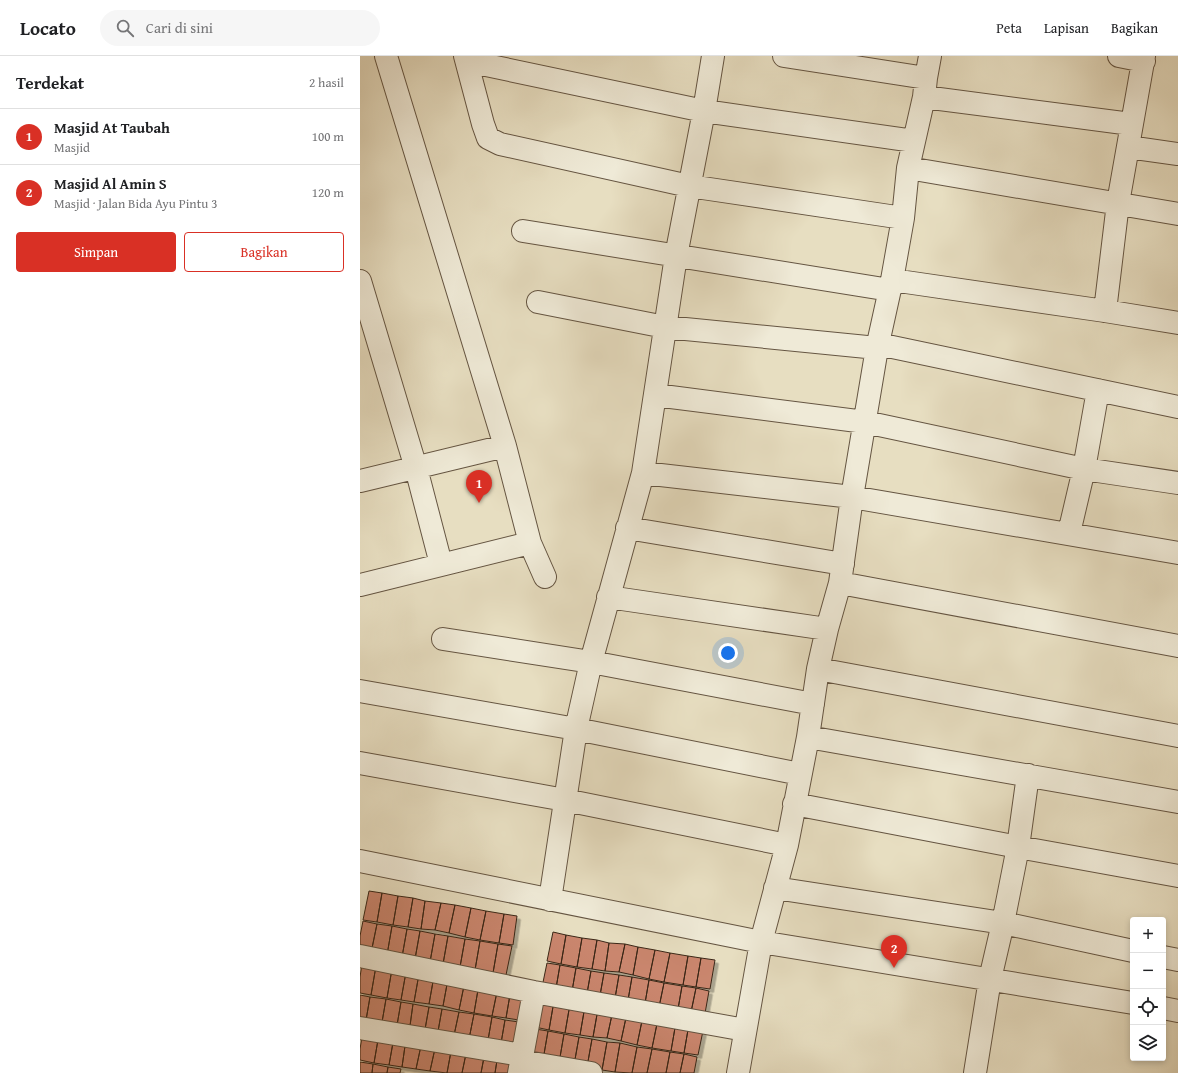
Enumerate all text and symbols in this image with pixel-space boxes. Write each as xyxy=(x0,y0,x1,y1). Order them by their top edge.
search box xyxy=(100,10,380,46)
text: Locato xyxy=(20,14,76,42)
icon: search xyxy=(114,17,136,39)
text: Cari di sini xyxy=(146,17,213,38)
text: Peta xyxy=(996,18,1022,38)
text: Lapisan xyxy=(1044,18,1089,38)
text: Bagikan xyxy=(1111,18,1158,38)
text: Terdekat xyxy=(16,70,84,95)
text: 2 hasil xyxy=(309,73,344,92)
text: Masjid At Taubah xyxy=(54,117,170,138)
text: 1 xyxy=(26,127,32,146)
text: 100 m xyxy=(312,127,344,146)
text: Masjid xyxy=(54,138,90,157)
text: Masjid Al Amin S xyxy=(54,173,167,194)
text: 2 xyxy=(26,183,32,202)
text: 120 m xyxy=(312,183,344,202)
text: Masjid · Jalan Bida Ayu Pintu 3 xyxy=(54,194,217,213)
button: Simpan xyxy=(16,232,176,272)
button: Bagikan xyxy=(184,232,344,272)
pin: 1 xyxy=(466,470,492,503)
your location xyxy=(718,643,738,663)
map controls xyxy=(1130,917,1166,1061)
button: + xyxy=(1130,917,1166,953)
pin: 2 xyxy=(881,935,907,968)
button: − xyxy=(1130,953,1166,989)
button: locate xyxy=(1130,989,1166,1025)
button: layers xyxy=(1130,1025,1166,1061)

